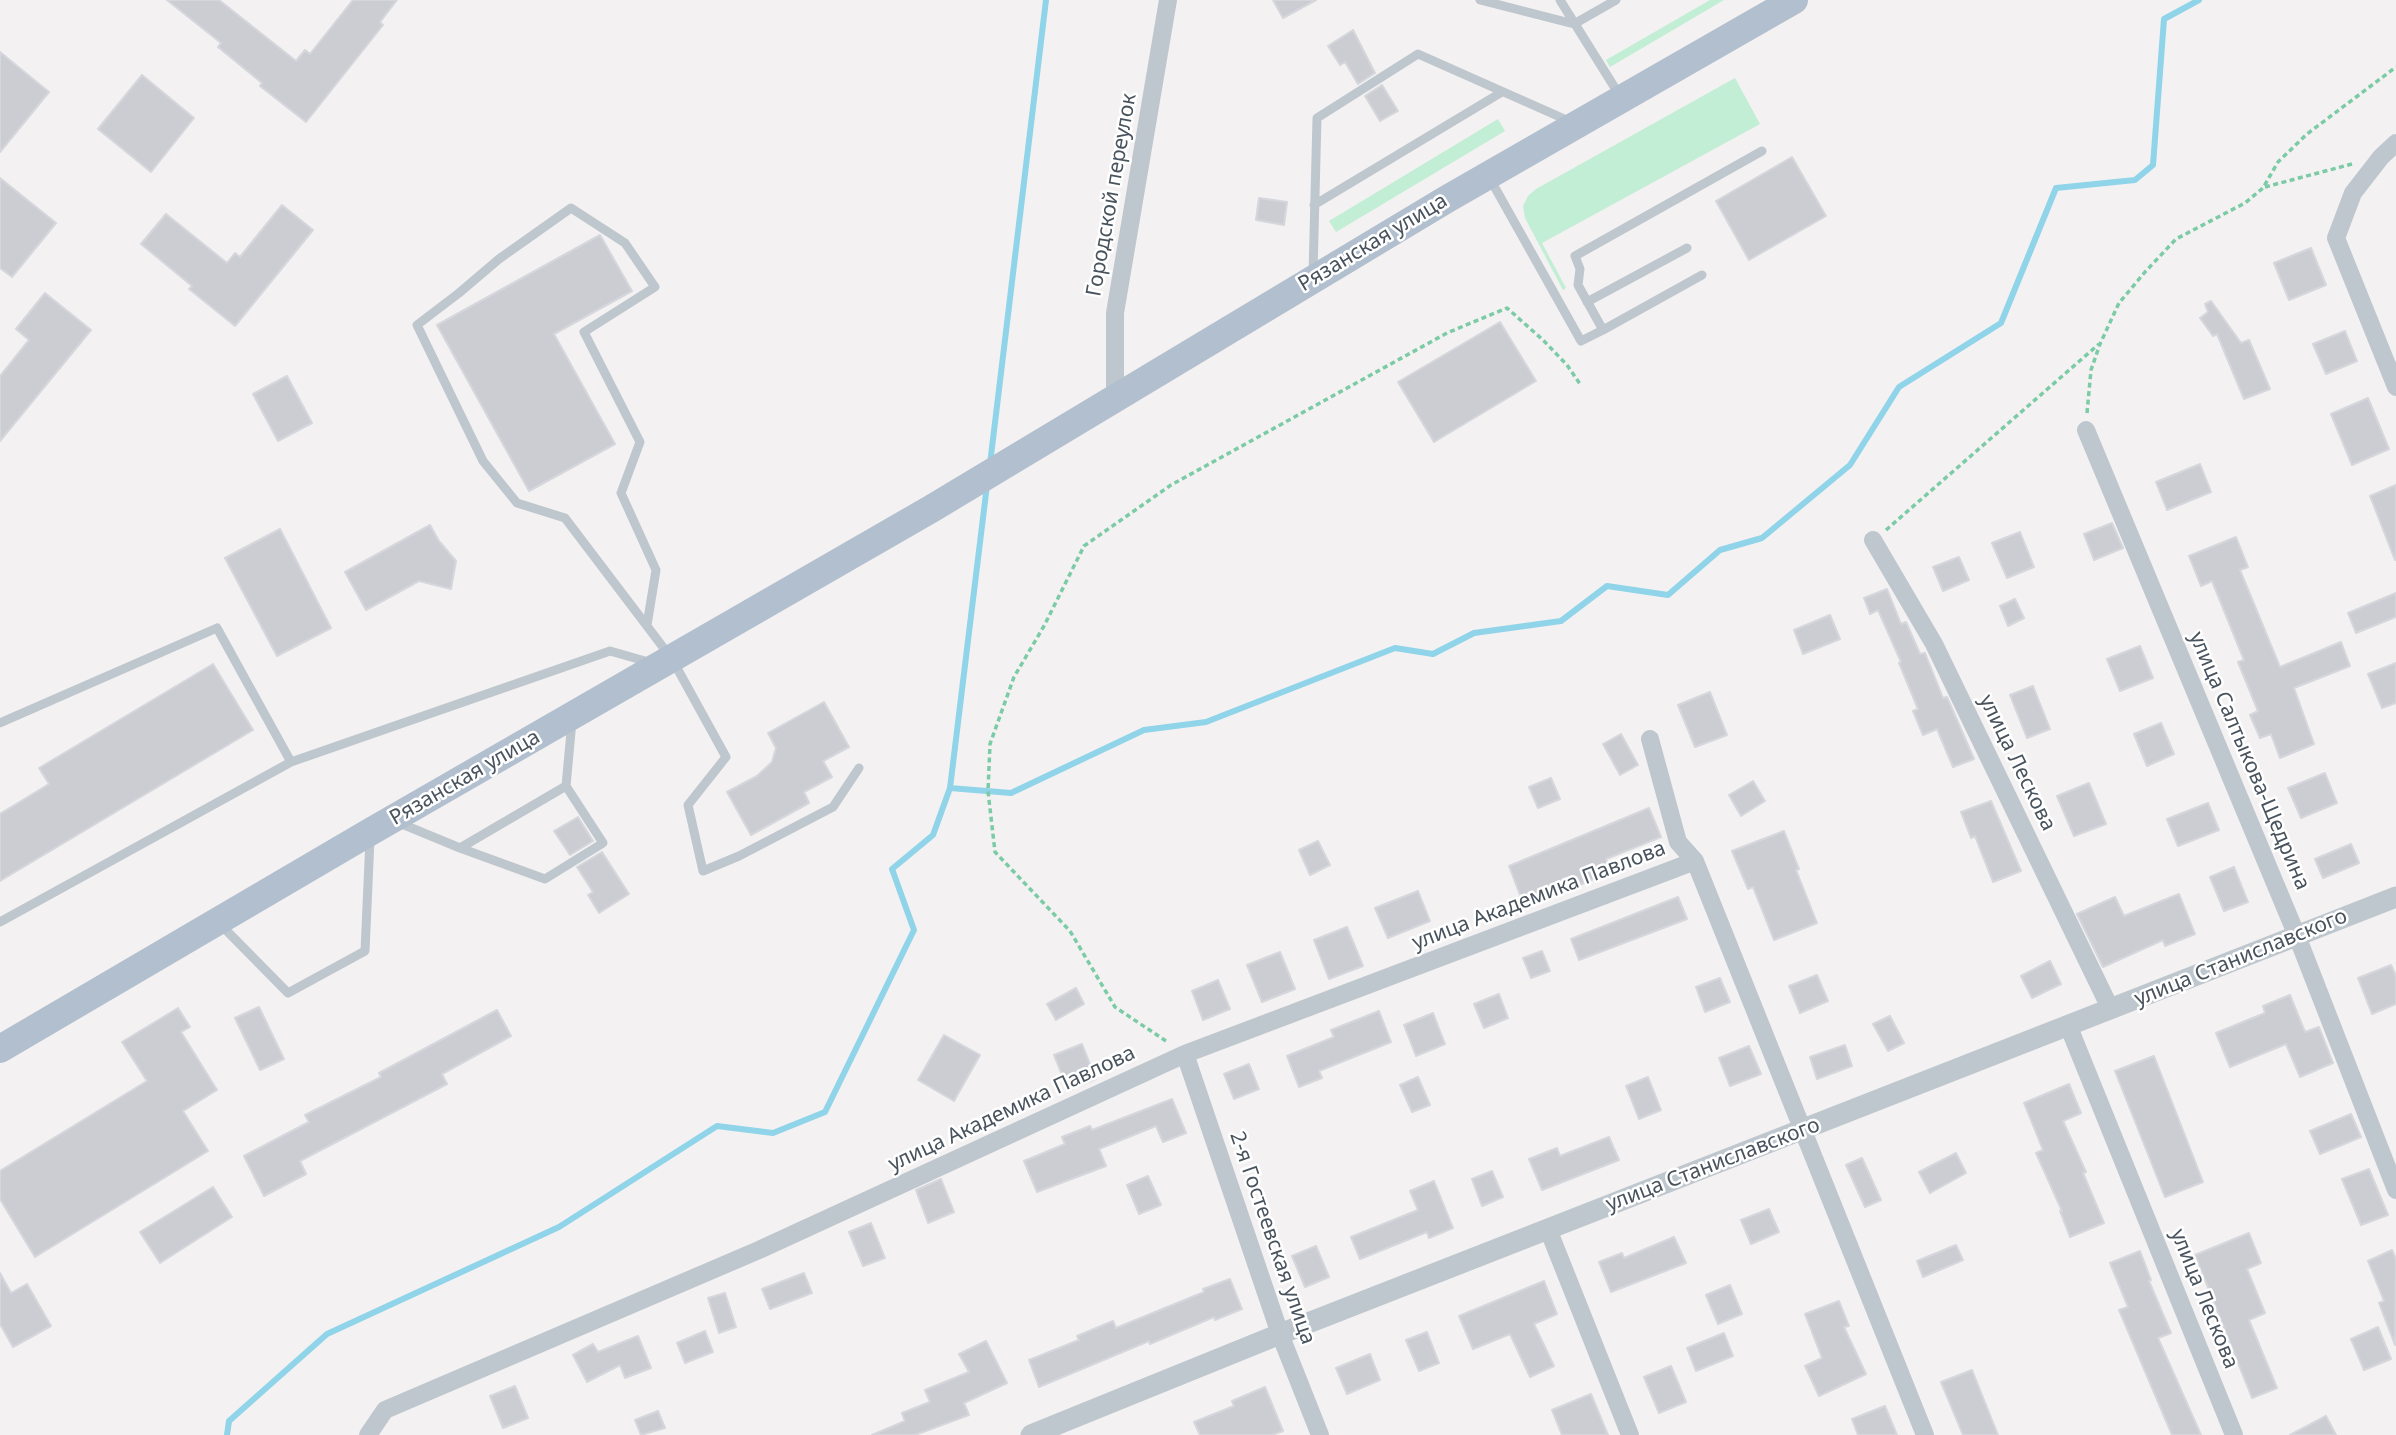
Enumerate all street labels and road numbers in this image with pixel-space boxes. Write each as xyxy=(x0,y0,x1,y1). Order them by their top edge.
street label: Городской переулок xyxy=(1082,91,1142,299)
street label: Рязанская улица xyxy=(1294,189,1452,297)
street label: улица Салтыкова-Щедрина xyxy=(2183,628,2315,894)
street label: улица Лескова xyxy=(1973,691,2061,835)
street label: Рязанская улица xyxy=(385,725,545,831)
street label: улица Академика Павлова xyxy=(1409,836,1669,956)
street label: улица Станиславского xyxy=(2131,904,2351,1012)
street label: улица Академика Павлова xyxy=(885,1041,1139,1177)
street label: улица Станиславского xyxy=(1603,1113,1823,1217)
street label: 2-я Гостеевская улица xyxy=(1224,1128,1320,1348)
street label: улица Лескова xyxy=(2165,1226,2243,1372)

